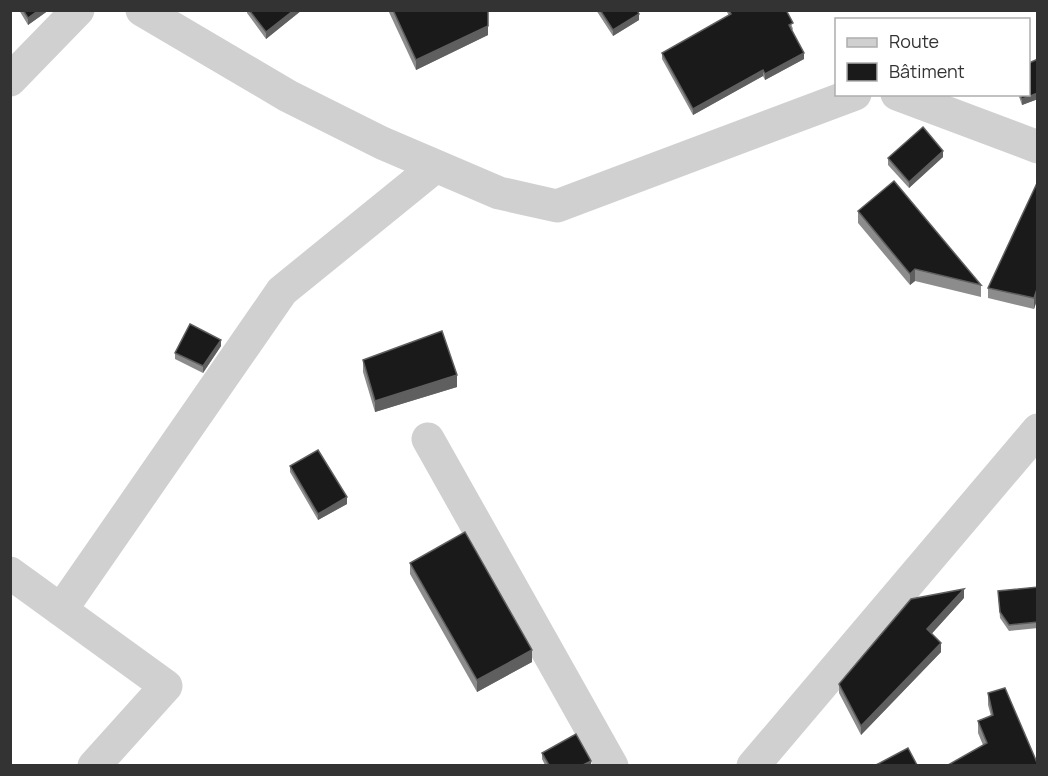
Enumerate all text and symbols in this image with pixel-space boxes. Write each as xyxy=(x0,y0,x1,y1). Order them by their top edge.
legend xyxy=(835,18,1030,96)
text: Route xyxy=(889,29,939,53)
text: Bâtiment xyxy=(889,59,965,83)

